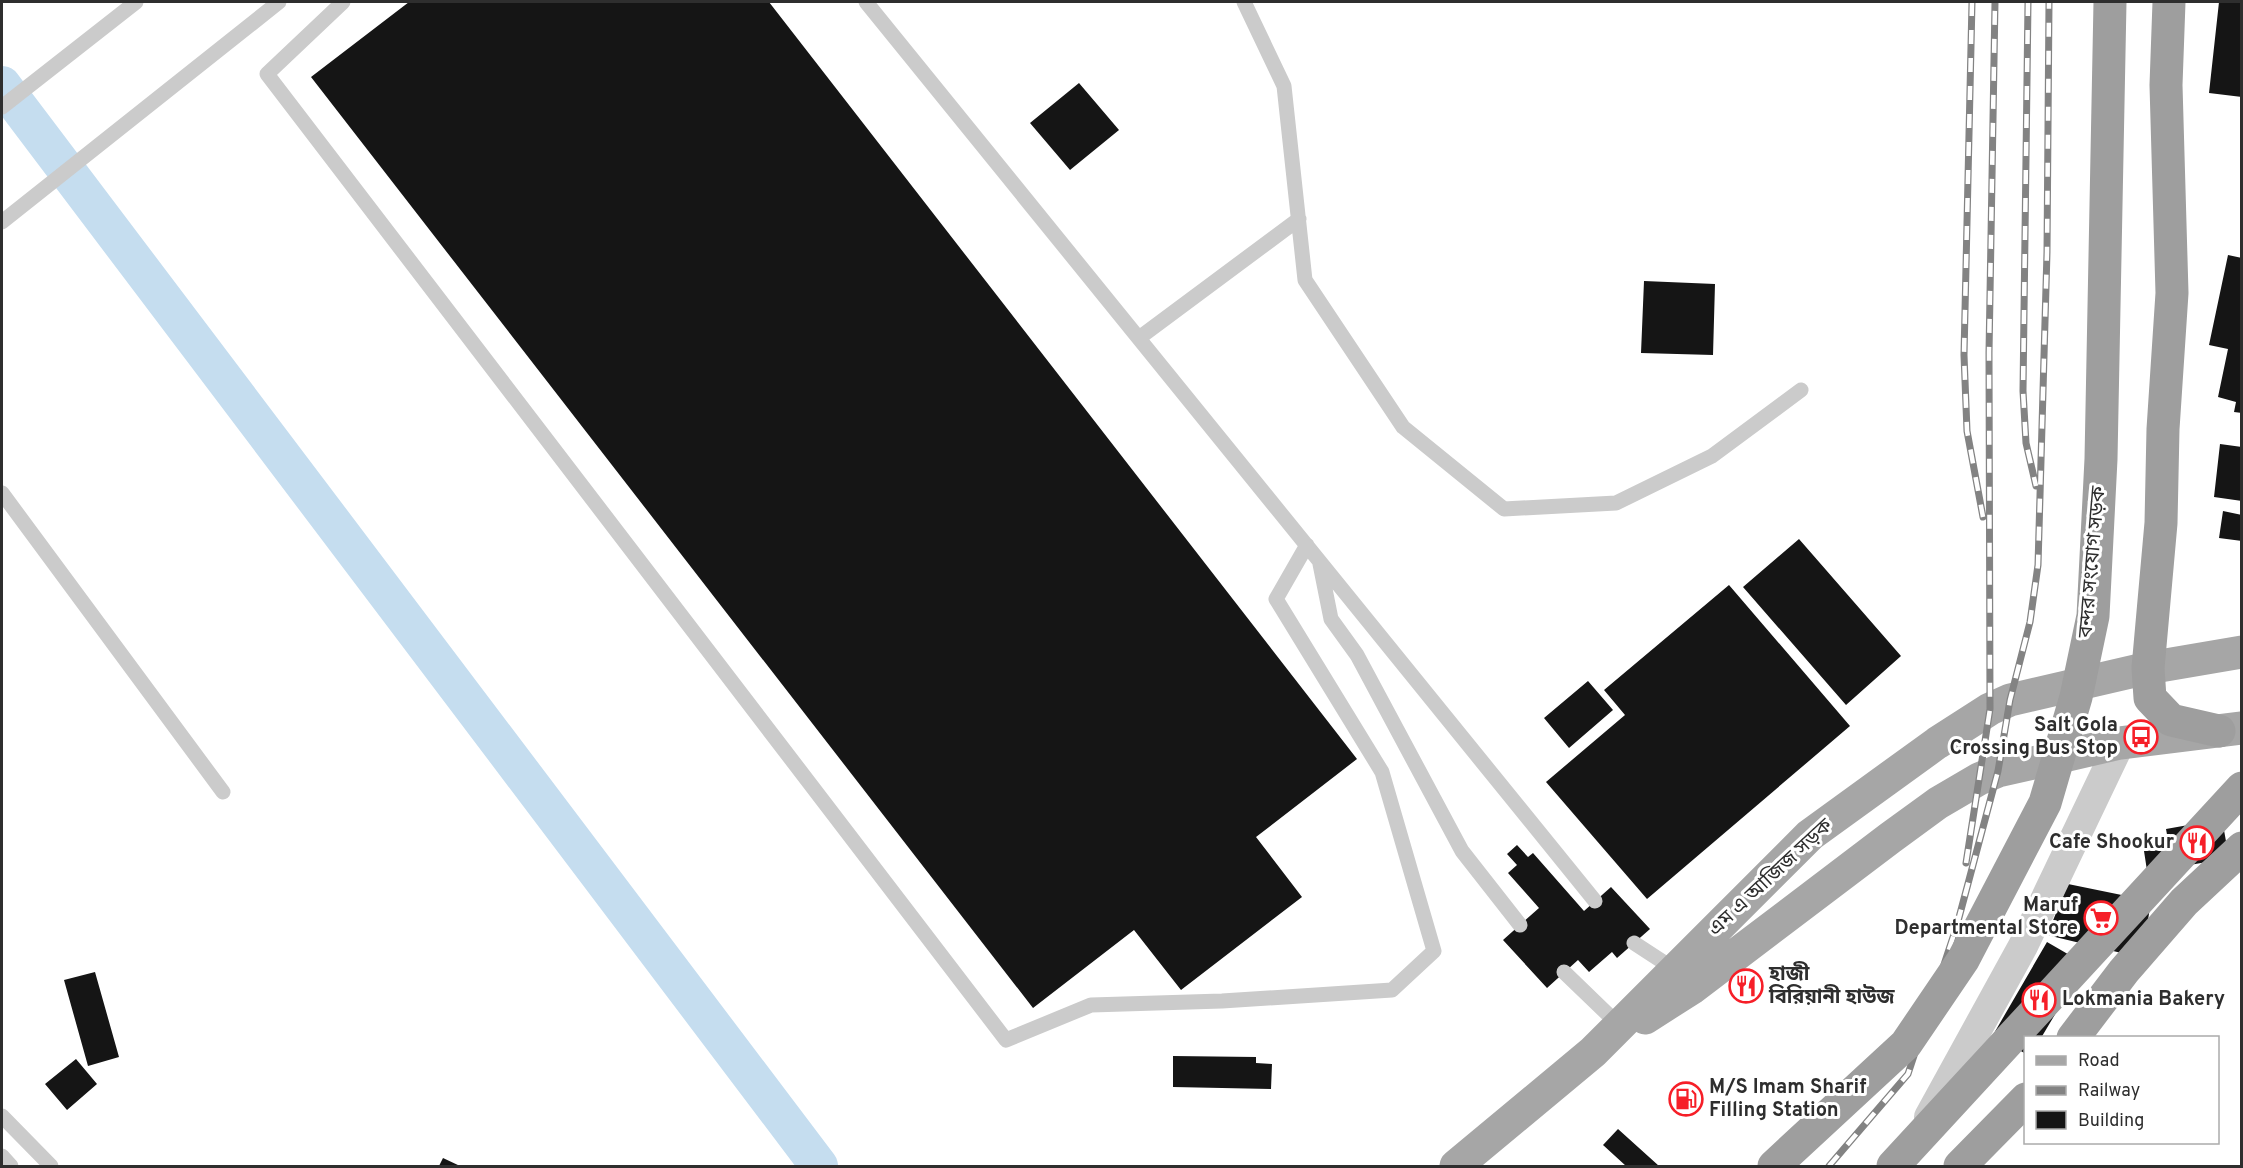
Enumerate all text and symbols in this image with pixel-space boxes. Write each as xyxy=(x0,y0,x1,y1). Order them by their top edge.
street label: বন্দর সংযোগ সড়ক xyxy=(2073,484,2113,640)
place label: Salt Gola Crossing Bus Stop xyxy=(1949,713,2118,762)
bus stop icon: Salt Gola Crossing Bus Stop xyxy=(2123,719,2159,755)
street label: এম এ আজিজ সড়ক xyxy=(1702,812,1840,943)
restaurant icon: Cafe Shookur xyxy=(2179,825,2215,861)
place label: Cafe Shookur xyxy=(2049,830,2175,856)
place label: Maruf Departmental Store xyxy=(1895,893,2078,942)
supermarket icon: Maruf Departmental Store xyxy=(2083,900,2119,936)
place label: হাজী বিরিয়ানী হাউজ xyxy=(1768,961,1896,1011)
restaurant icon: হাজী বিরিয়ানী হাউজ xyxy=(1728,968,1764,1004)
restaurant icon: Lokmania Bakery xyxy=(2021,982,2057,1018)
place label: Lokmania Bakery xyxy=(2062,987,2225,1013)
legend xyxy=(2024,1036,2219,1144)
text: Road xyxy=(2078,1050,2120,1073)
place label: M/S Imam Sharif Filling Station xyxy=(1709,1075,1866,1124)
text: Railway xyxy=(2078,1080,2140,1103)
fuel station icon: M/S Imam Sharif Filling Station xyxy=(1668,1081,1704,1117)
text: Building xyxy=(2078,1110,2144,1133)

